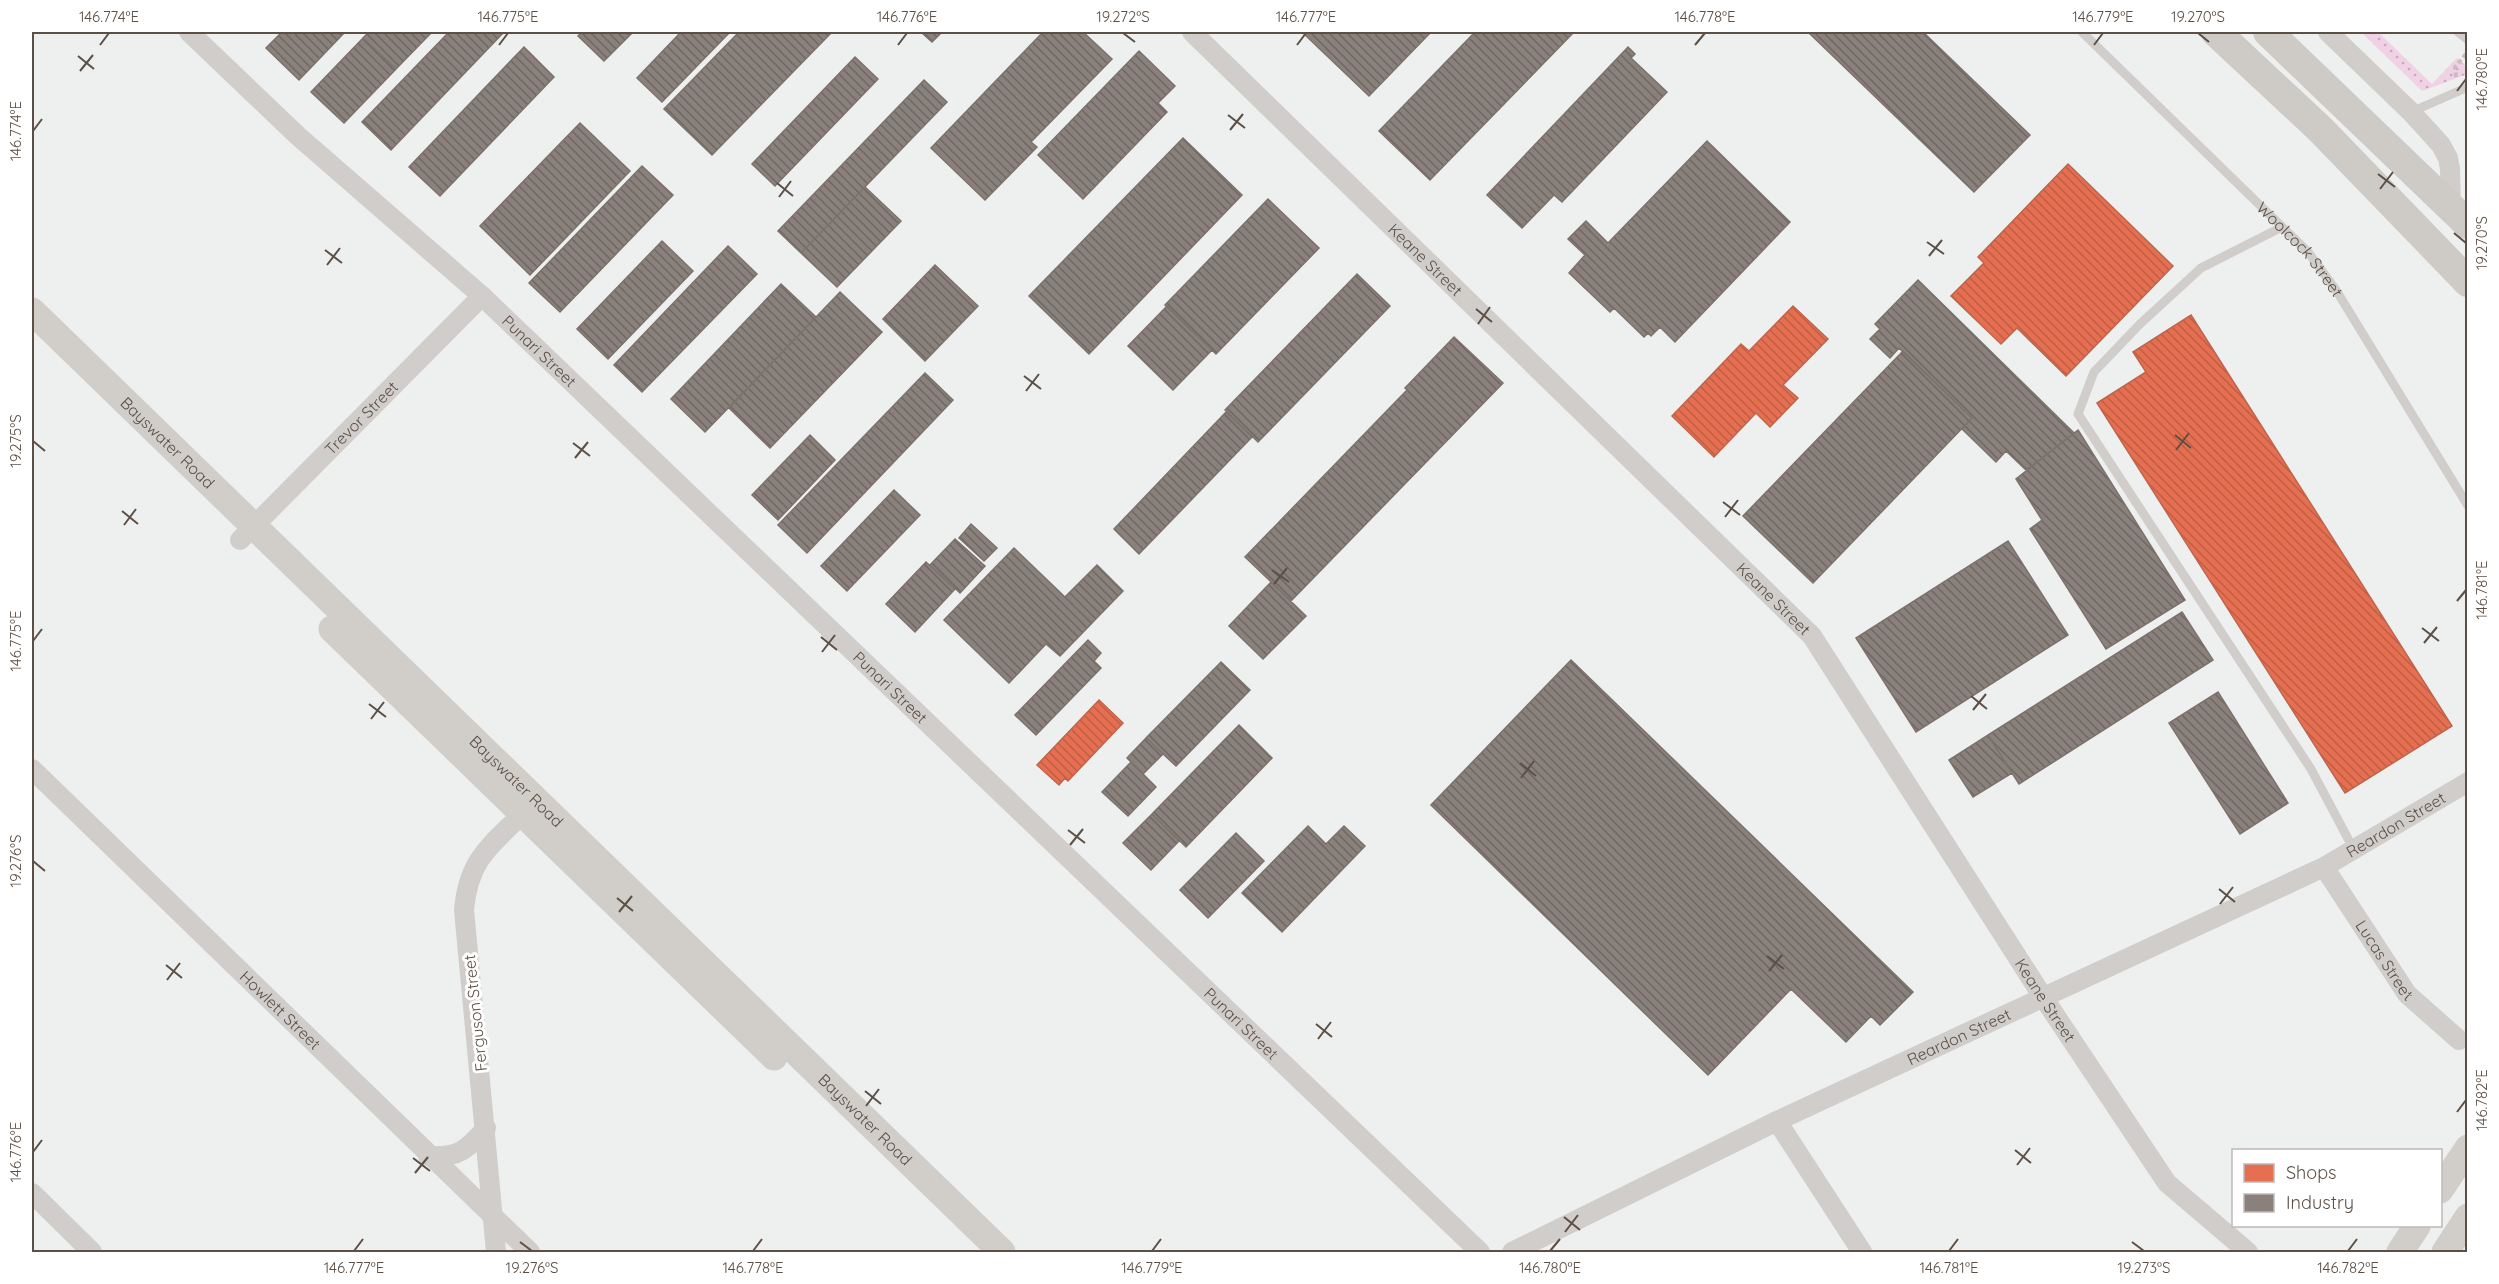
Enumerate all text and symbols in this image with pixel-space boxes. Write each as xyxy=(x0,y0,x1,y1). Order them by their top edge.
text: 146.774°E xyxy=(79,7,139,26)
text: 146.775°E xyxy=(477,7,539,26)
text: 146.776°E xyxy=(877,7,937,26)
text: 19.272°S xyxy=(1096,7,1150,26)
text: 146.777°E xyxy=(1276,7,1336,26)
text: 146.778°E xyxy=(1674,7,1736,26)
text: 146.779°E xyxy=(2072,7,2134,26)
text: 19.270°S xyxy=(2171,7,2225,26)
text: 146.780°E xyxy=(2472,48,2491,110)
text: 146.774°E xyxy=(6,101,25,161)
street label: Woolcock Street xyxy=(2252,197,2348,300)
text: 19.270°S xyxy=(2472,216,2491,270)
street label: Keane Street xyxy=(1384,219,1467,300)
street label: Punari Street xyxy=(498,311,581,391)
street label: Trevor Street xyxy=(320,377,402,459)
street label: Bayswater Road xyxy=(117,393,219,493)
text: 19.275°S xyxy=(6,414,25,468)
street label: Keane Street xyxy=(1732,558,1815,639)
text: 146.781°E xyxy=(2472,561,2491,619)
text: 146.775°E xyxy=(6,610,25,672)
street label: Punari Street xyxy=(849,647,932,727)
street label: Bayswater Road xyxy=(465,731,568,831)
street label: Reardon Street xyxy=(2342,788,2449,862)
text: 19.276°S xyxy=(6,835,25,887)
street label: Lucas Street xyxy=(2351,916,2417,1005)
street label: Ferguson Street xyxy=(459,954,491,1072)
street label: Keane Street xyxy=(2011,955,2080,1046)
street label: Howlett Street xyxy=(236,966,325,1054)
street label: Punari Street xyxy=(1200,983,1283,1064)
street label: Reardon Street xyxy=(1904,1004,2014,1069)
street label: Bayswater Road xyxy=(814,1069,916,1169)
text: 146.782°E xyxy=(2472,1069,2491,1131)
text: 146.776°E xyxy=(6,1122,25,1182)
legend xyxy=(2232,1149,2442,1227)
text: Shops xyxy=(2286,1161,2337,1184)
text: Industry xyxy=(2286,1191,2354,1214)
text: 146.777°E xyxy=(324,1258,384,1277)
text: 19.276°S xyxy=(506,1258,558,1277)
text: 146.778°E xyxy=(722,1258,784,1277)
text: 146.779°E xyxy=(1121,1258,1183,1277)
text: 146.780°E xyxy=(1519,1258,1581,1277)
text: 146.781°E xyxy=(1920,1258,1978,1277)
text: 19.273°S xyxy=(2117,1258,2171,1277)
text: 146.782°E xyxy=(2317,1258,2379,1277)

